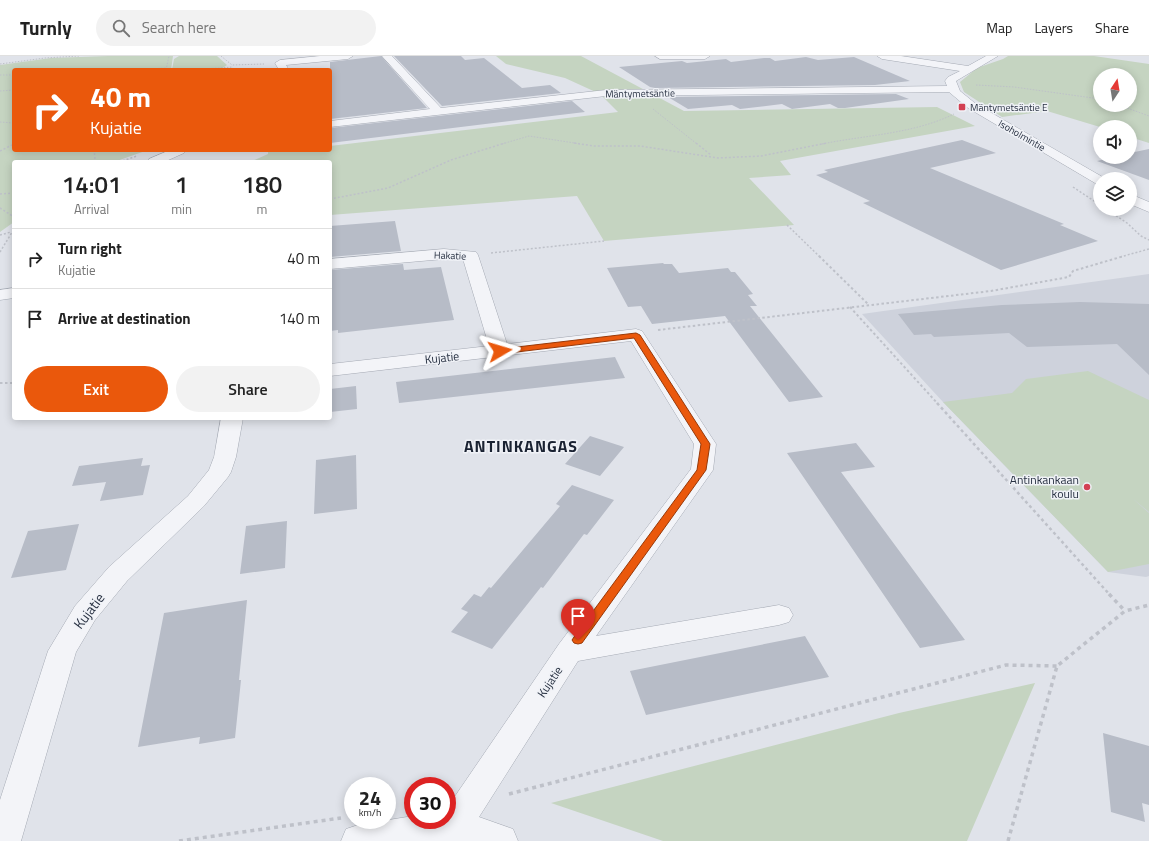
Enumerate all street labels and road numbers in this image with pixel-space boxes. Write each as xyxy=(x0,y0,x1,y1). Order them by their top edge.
street label: Mäntymetsäntie xyxy=(605,85,675,102)
street label: Isoholmintie xyxy=(995,116,1048,155)
street label: Hakatie xyxy=(434,247,466,264)
street label: Kujatie xyxy=(424,346,460,369)
street label: Kujatie xyxy=(68,588,109,633)
street label: Kujatie xyxy=(532,662,567,701)

